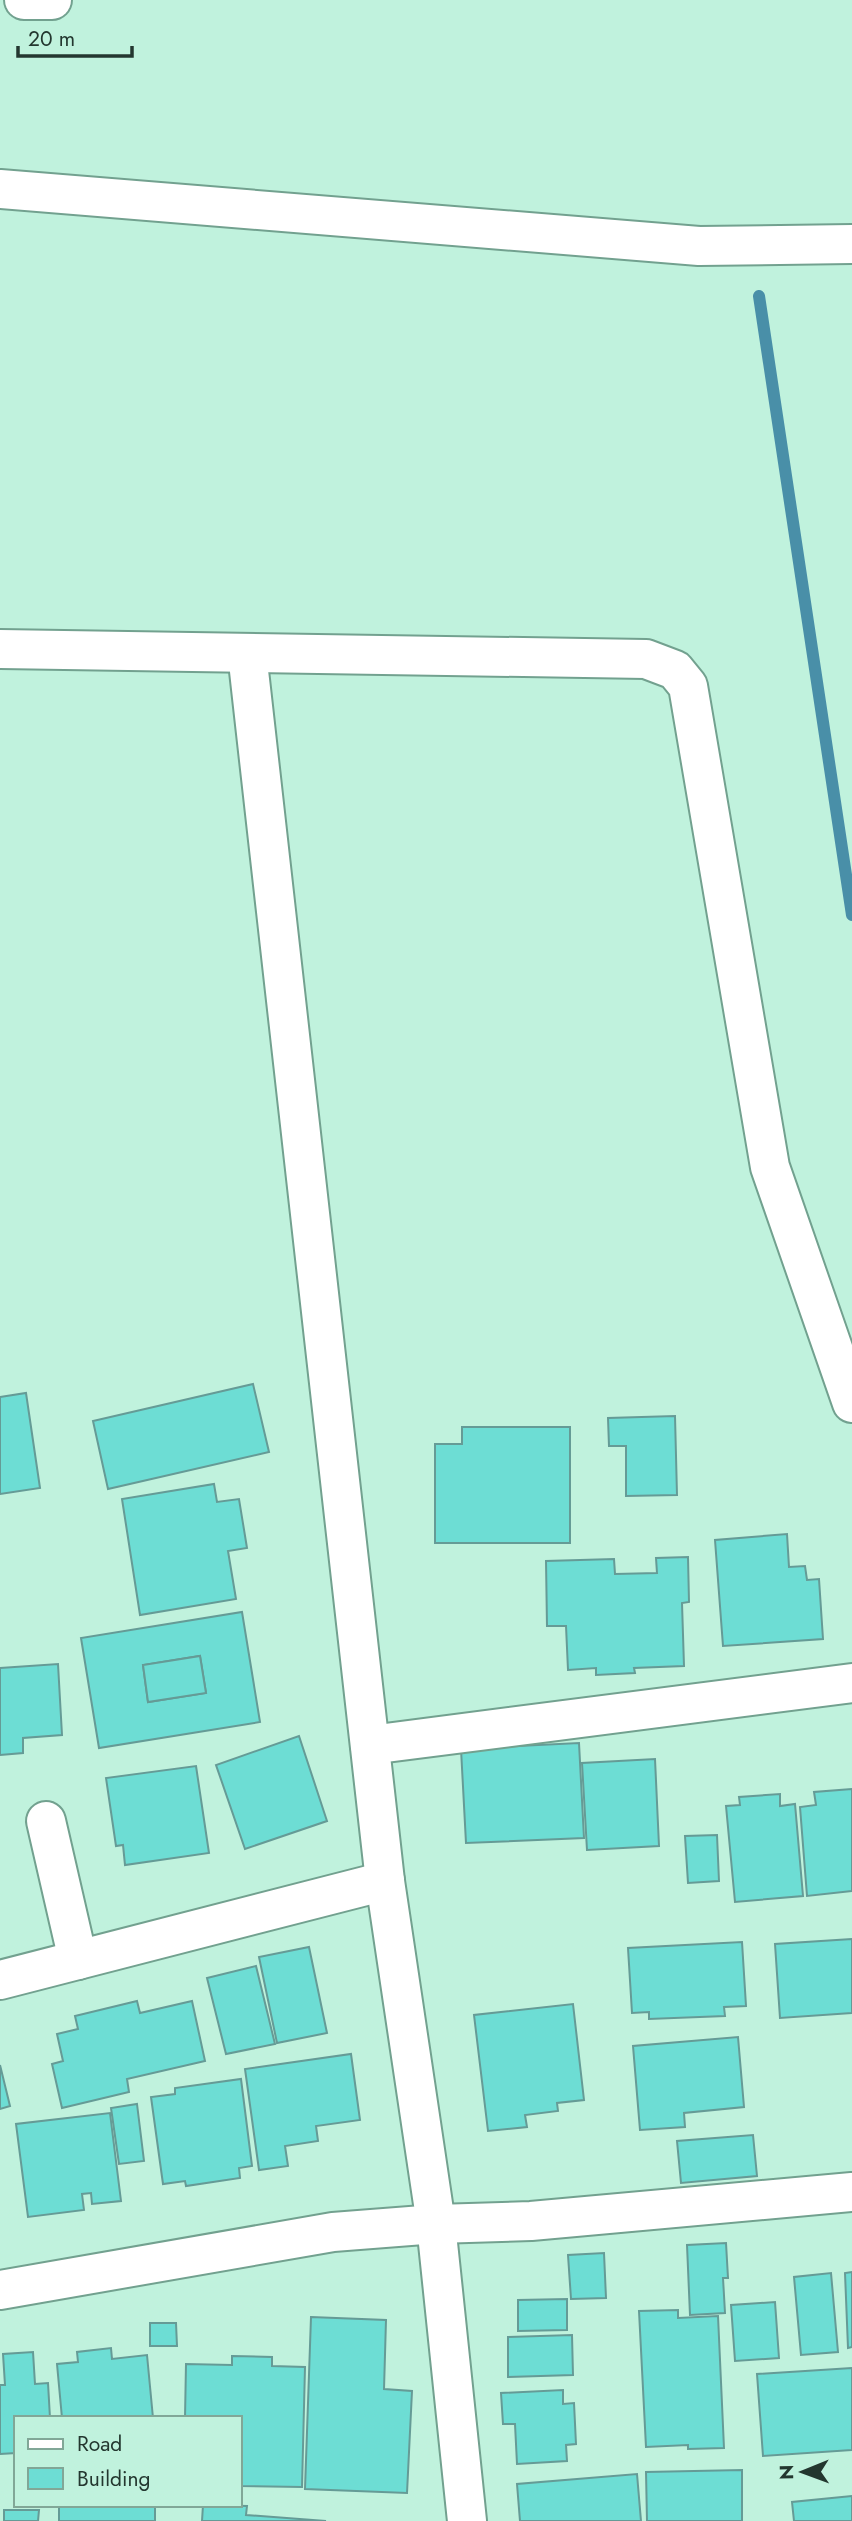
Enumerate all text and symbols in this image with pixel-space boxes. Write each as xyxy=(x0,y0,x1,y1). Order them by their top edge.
scale bar xyxy=(18,14,131,58)
text: 20 m xyxy=(28,24,75,54)
legend xyxy=(14,2416,242,2507)
text: Road xyxy=(77,2429,122,2459)
north arrow xyxy=(768,2437,838,2507)
text: Building xyxy=(77,2464,150,2494)
text: N xyxy=(773,2465,800,2480)

